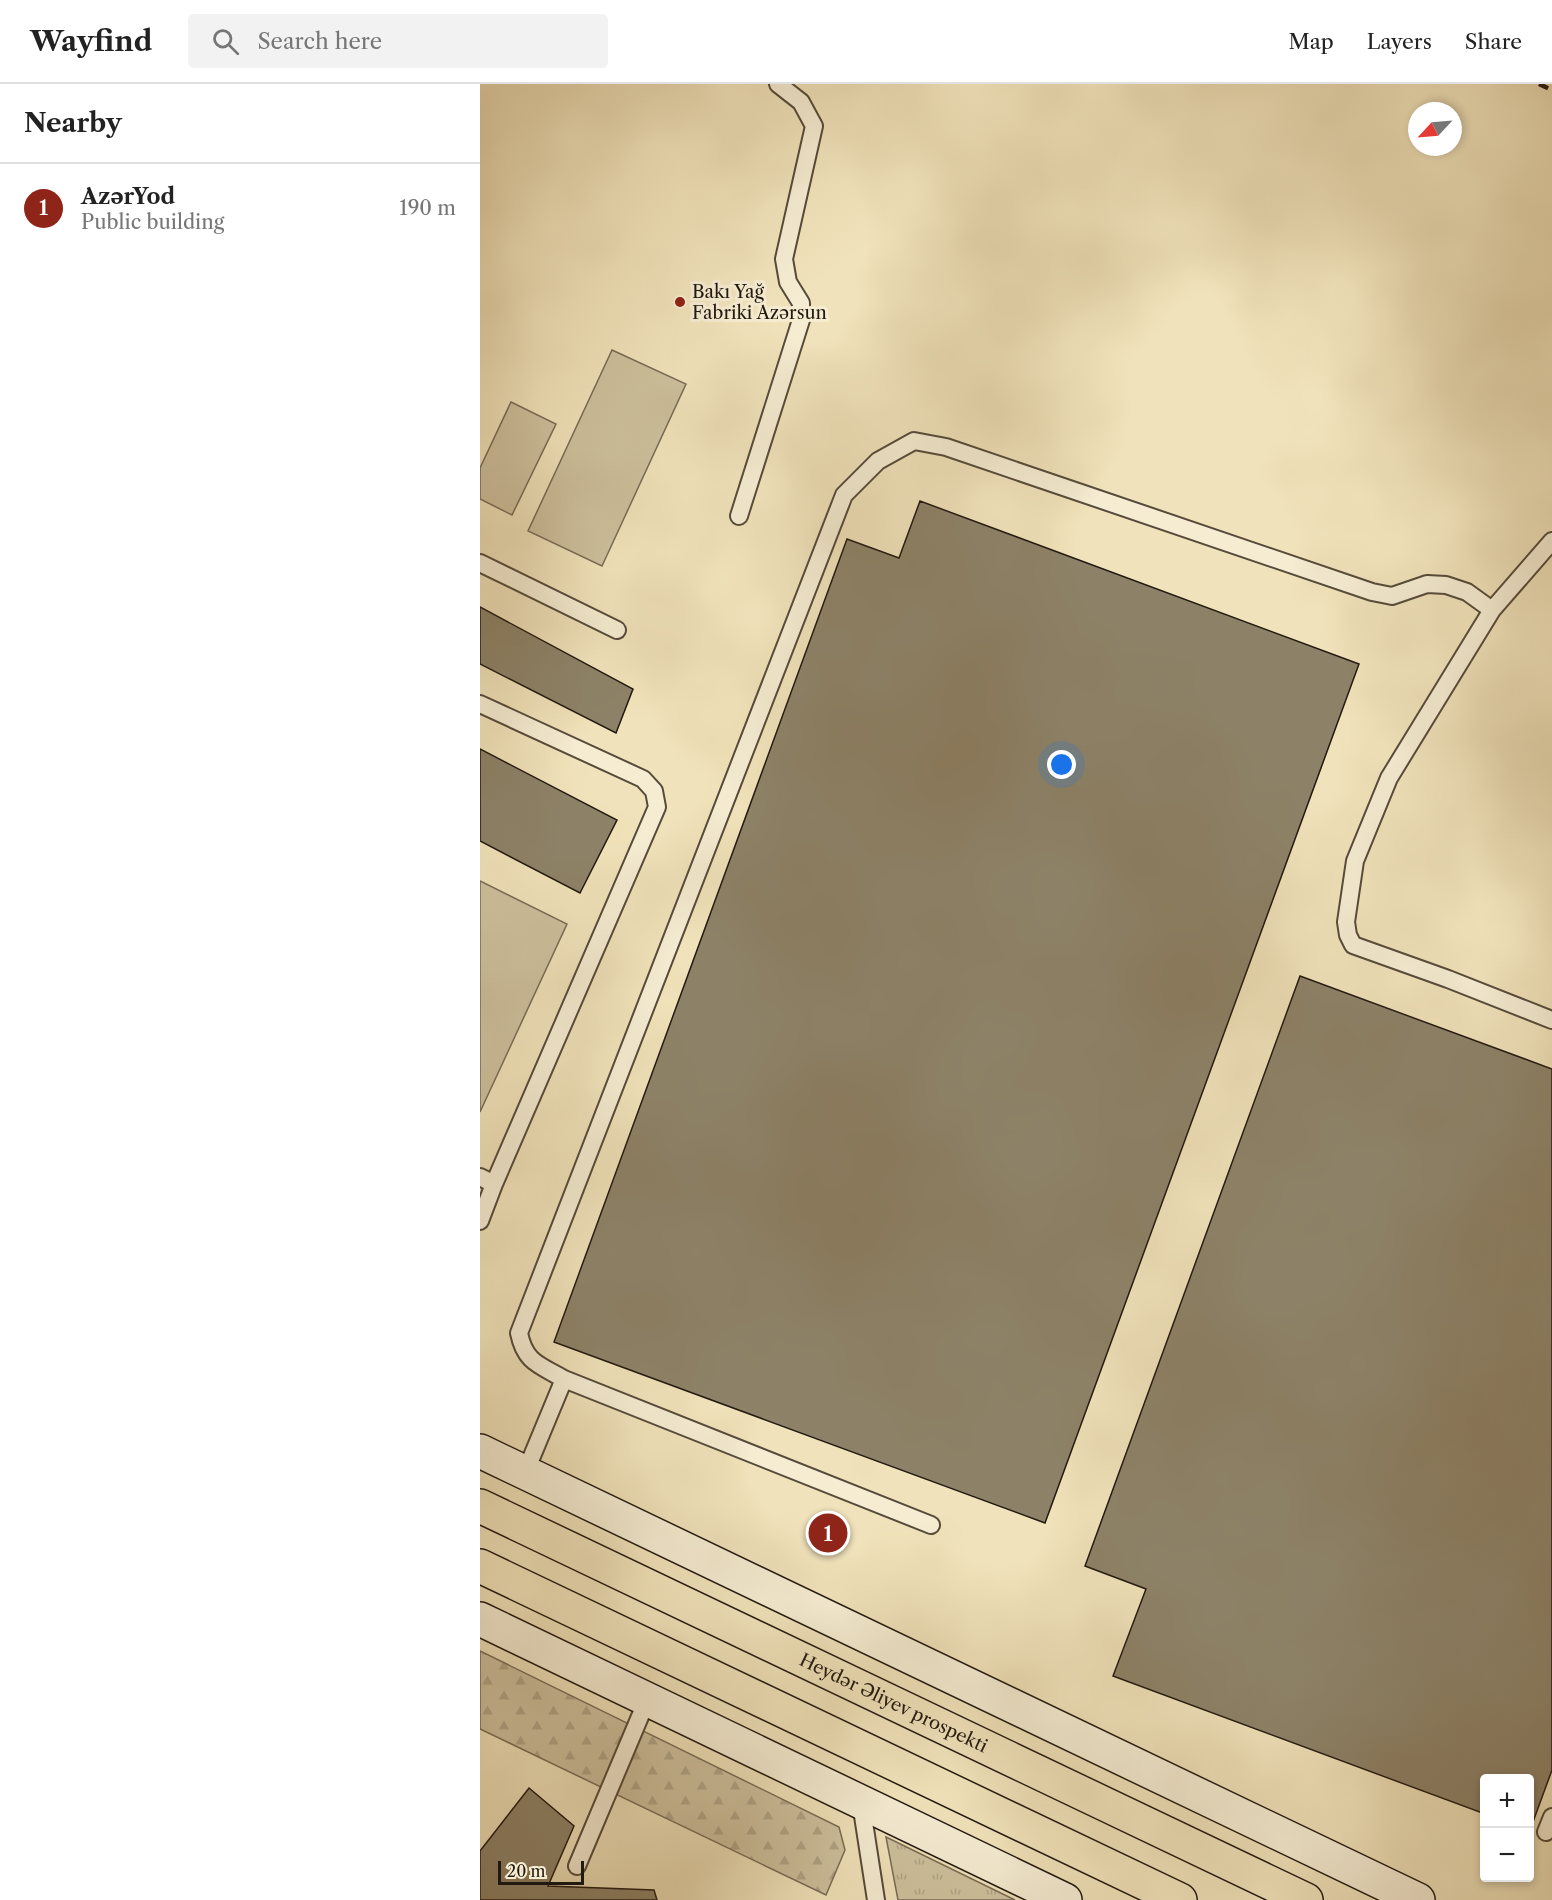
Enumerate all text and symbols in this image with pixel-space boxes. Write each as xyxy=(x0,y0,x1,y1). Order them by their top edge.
search box xyxy=(188,14,608,68)
text: Wayfind xyxy=(30,24,152,58)
icon: search xyxy=(209,25,242,58)
text: Search here xyxy=(257,28,382,55)
text: Map xyxy=(1289,29,1334,54)
text: Layers xyxy=(1367,29,1432,54)
text: Share xyxy=(1465,29,1522,54)
north arrow xyxy=(1408,102,1462,156)
text: Nearby xyxy=(24,107,122,139)
text: AzərYod xyxy=(81,183,175,210)
text: 1 xyxy=(39,196,48,220)
text: 190 m xyxy=(399,196,456,220)
text: Public building xyxy=(81,210,224,234)
place label: Bakı Yağ Fabriki Azərsun xyxy=(692,281,827,324)
marker: Bakı Yağ Fabriki Azərsun xyxy=(673,295,687,309)
your location xyxy=(1047,750,1076,779)
pin: 1 xyxy=(808,1510,848,1556)
street label: Heydər Əliyev prospekti xyxy=(796,1649,991,1758)
map controls xyxy=(1480,1774,1534,1882)
button: + xyxy=(1480,1774,1534,1828)
button: − xyxy=(1480,1828,1534,1882)
scale bar xyxy=(498,1858,584,1886)
text: 20 m xyxy=(507,1861,546,1881)

